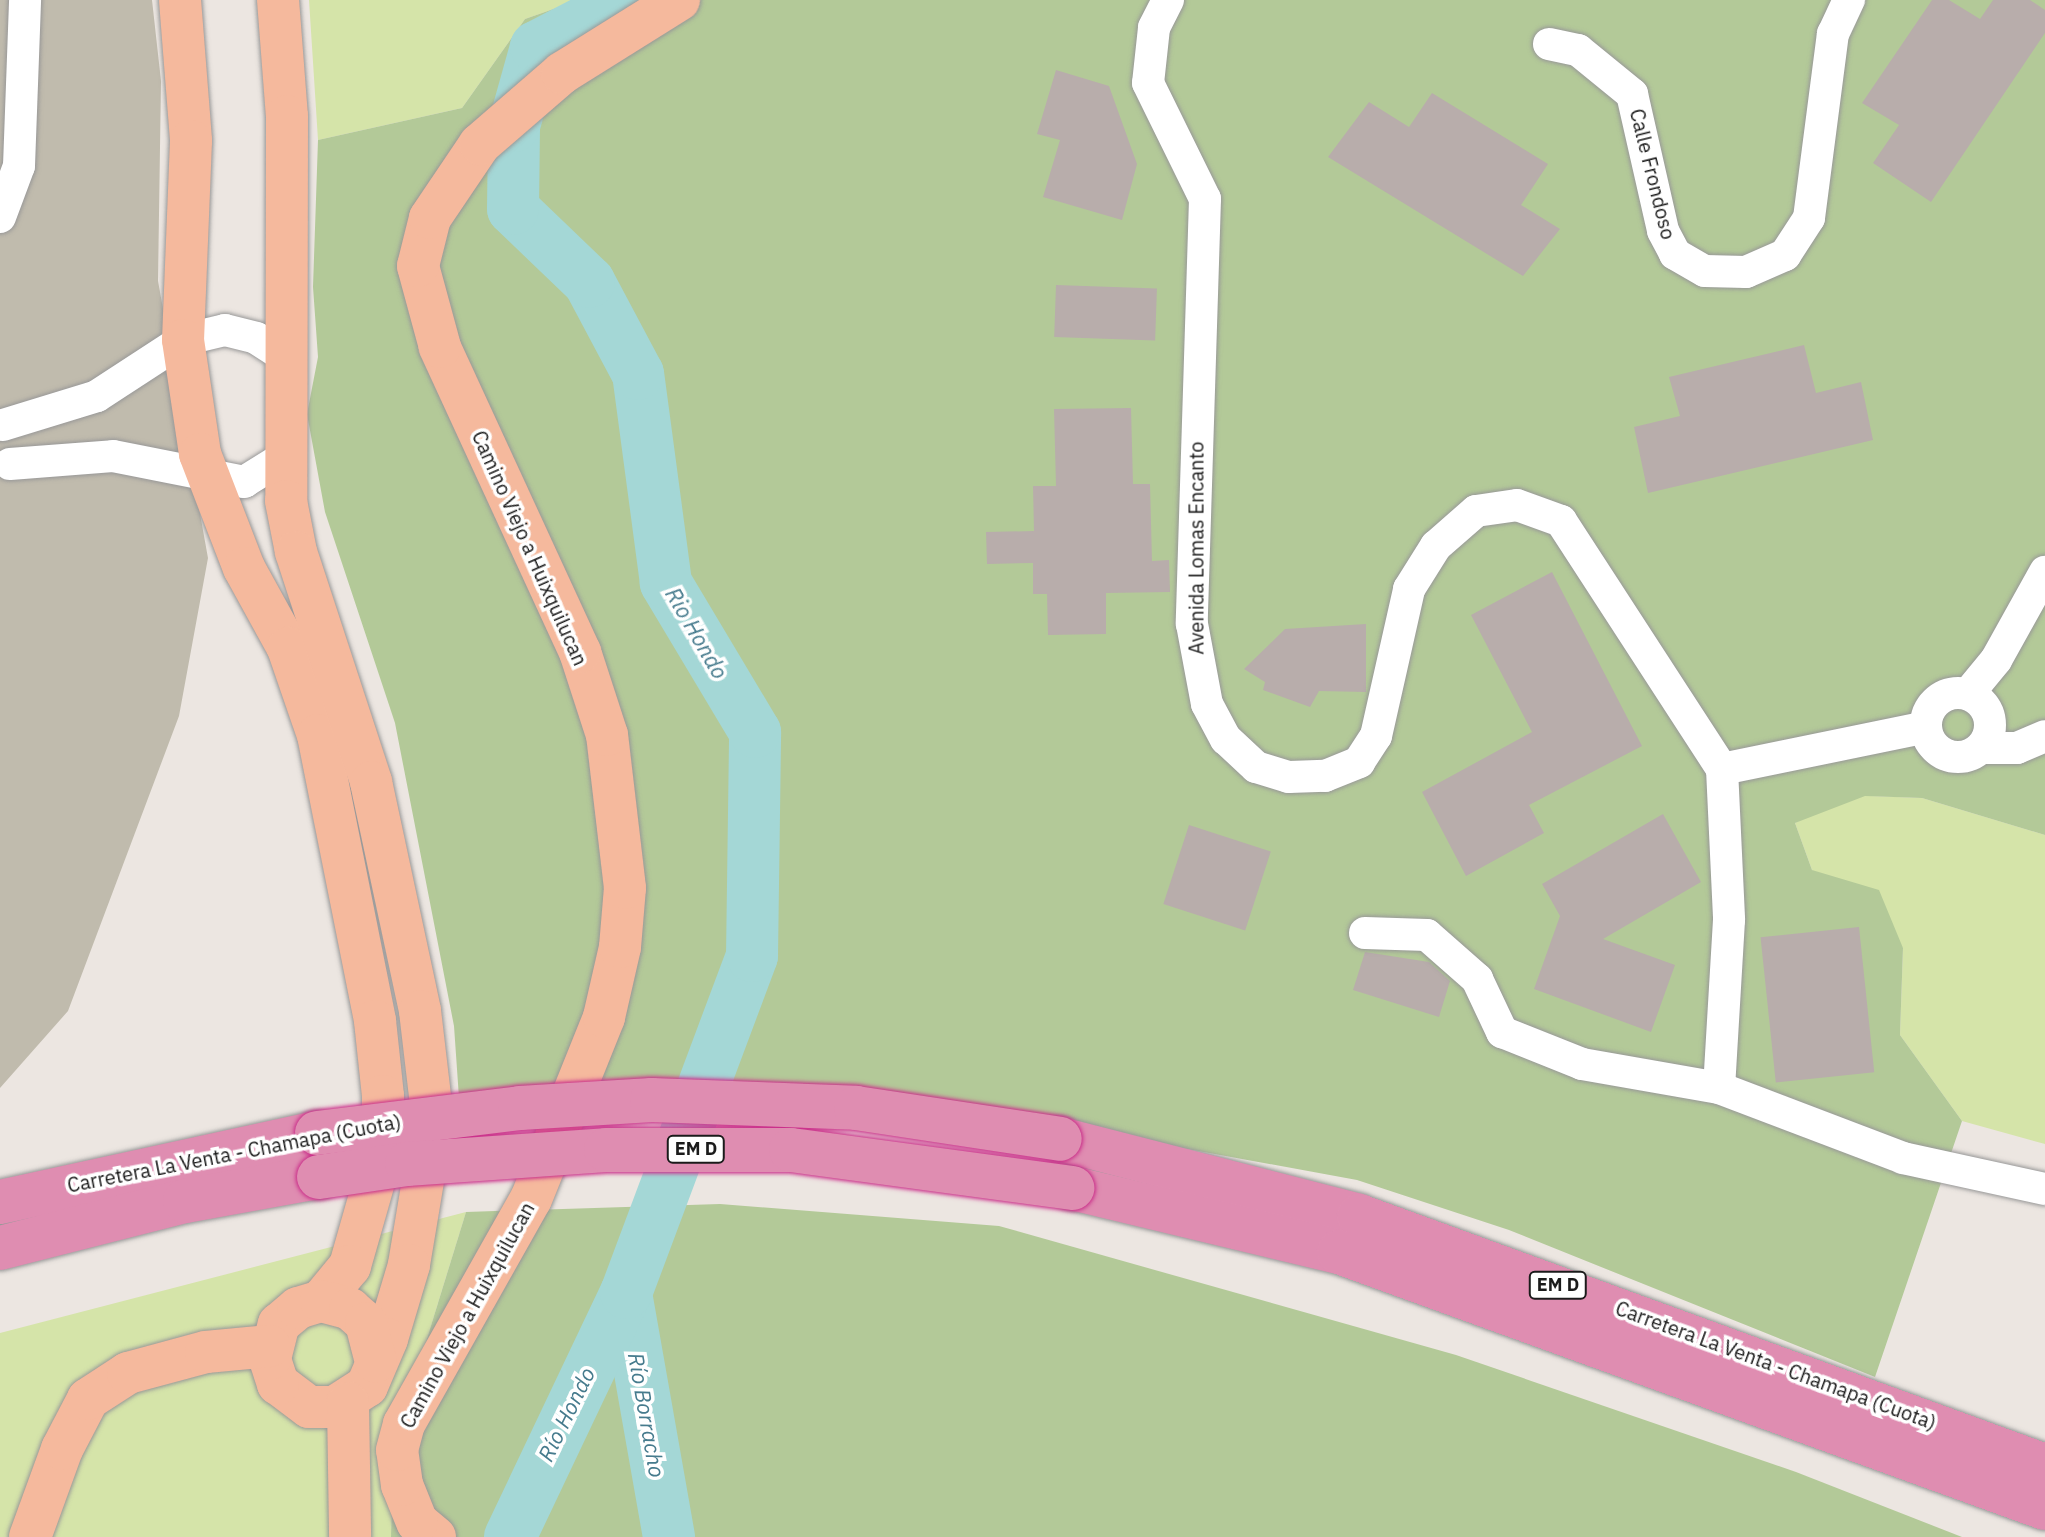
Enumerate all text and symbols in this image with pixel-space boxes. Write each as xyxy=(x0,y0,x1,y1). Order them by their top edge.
street label: Calle Frondoso xyxy=(1625,106,1681,242)
street label: Camino Viejo a Huixquilucan xyxy=(467,427,593,669)
street label: Avenida Lomas Encanto xyxy=(1184,441,1208,655)
water label: Rio Hondo xyxy=(660,583,734,683)
street label: Carretera La Venta - Chamapa (Cuota) xyxy=(65,1109,403,1197)
road number: EM D xyxy=(666,1135,726,1163)
street label: Camino Viejo a Huixquilucan xyxy=(395,1198,539,1432)
road number: EM D xyxy=(1528,1271,1588,1299)
street label: Carretera La Venta - Chamapa (Cuota) xyxy=(1612,1296,1940,1434)
water label: Río Borracho xyxy=(623,1350,671,1480)
water label: Río Hondo xyxy=(532,1363,600,1465)

